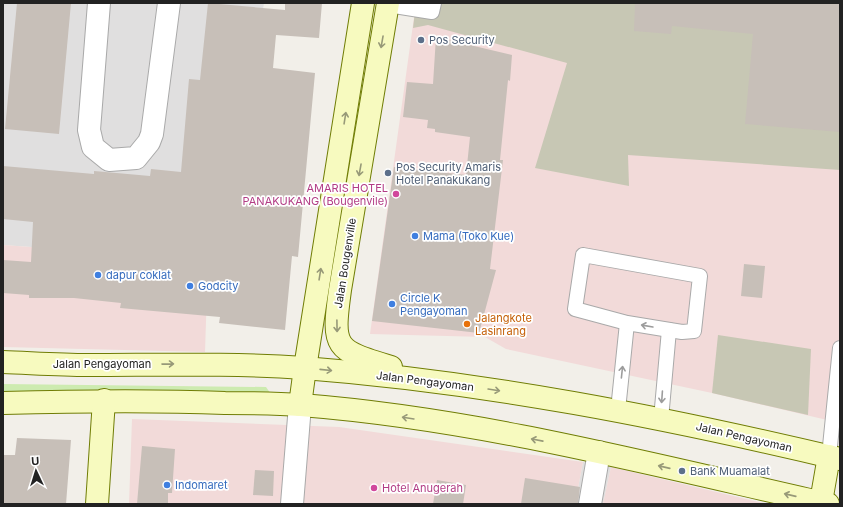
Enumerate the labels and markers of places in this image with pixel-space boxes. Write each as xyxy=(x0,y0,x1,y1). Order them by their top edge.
place label: Pos Security xyxy=(429,33,495,47)
marker: Pos Security xyxy=(416,35,426,45)
place label: Pos Security Amaris Hotel Panakukang xyxy=(396,160,501,187)
marker: Pos Security Amaris Hotel Panakukang xyxy=(383,168,393,178)
place label: AMARIS HOTEL PANAKUKANG (Bougenvile) xyxy=(243,181,388,208)
marker: AMARIS HOTEL PANAKUKANG (Bougenvile) xyxy=(391,189,401,199)
place label: Mama (Toko Kue) xyxy=(423,229,514,243)
marker: Mama (Toko Kue) xyxy=(410,231,420,241)
place label: dapur coklat xyxy=(106,268,171,282)
marker: dapur coklat xyxy=(93,270,103,280)
place label: Godcity xyxy=(198,279,238,293)
marker: Godcity xyxy=(185,281,195,291)
place label: Circle K Pengayoman xyxy=(400,291,468,318)
marker: Circle K Pengayoman xyxy=(387,299,397,309)
place label: Jalangkote Lasinrang xyxy=(475,311,532,338)
marker: Jalangkote Lasinrang xyxy=(462,319,472,329)
place label: Bank Muamalat xyxy=(690,464,770,478)
marker: Bank Muamalat xyxy=(677,466,687,476)
place label: Indomaret xyxy=(175,478,228,492)
marker: Indomaret xyxy=(162,480,172,490)
place label: Hotel Anugerah xyxy=(382,481,463,495)
marker: Hotel Anugerah xyxy=(369,483,379,493)

